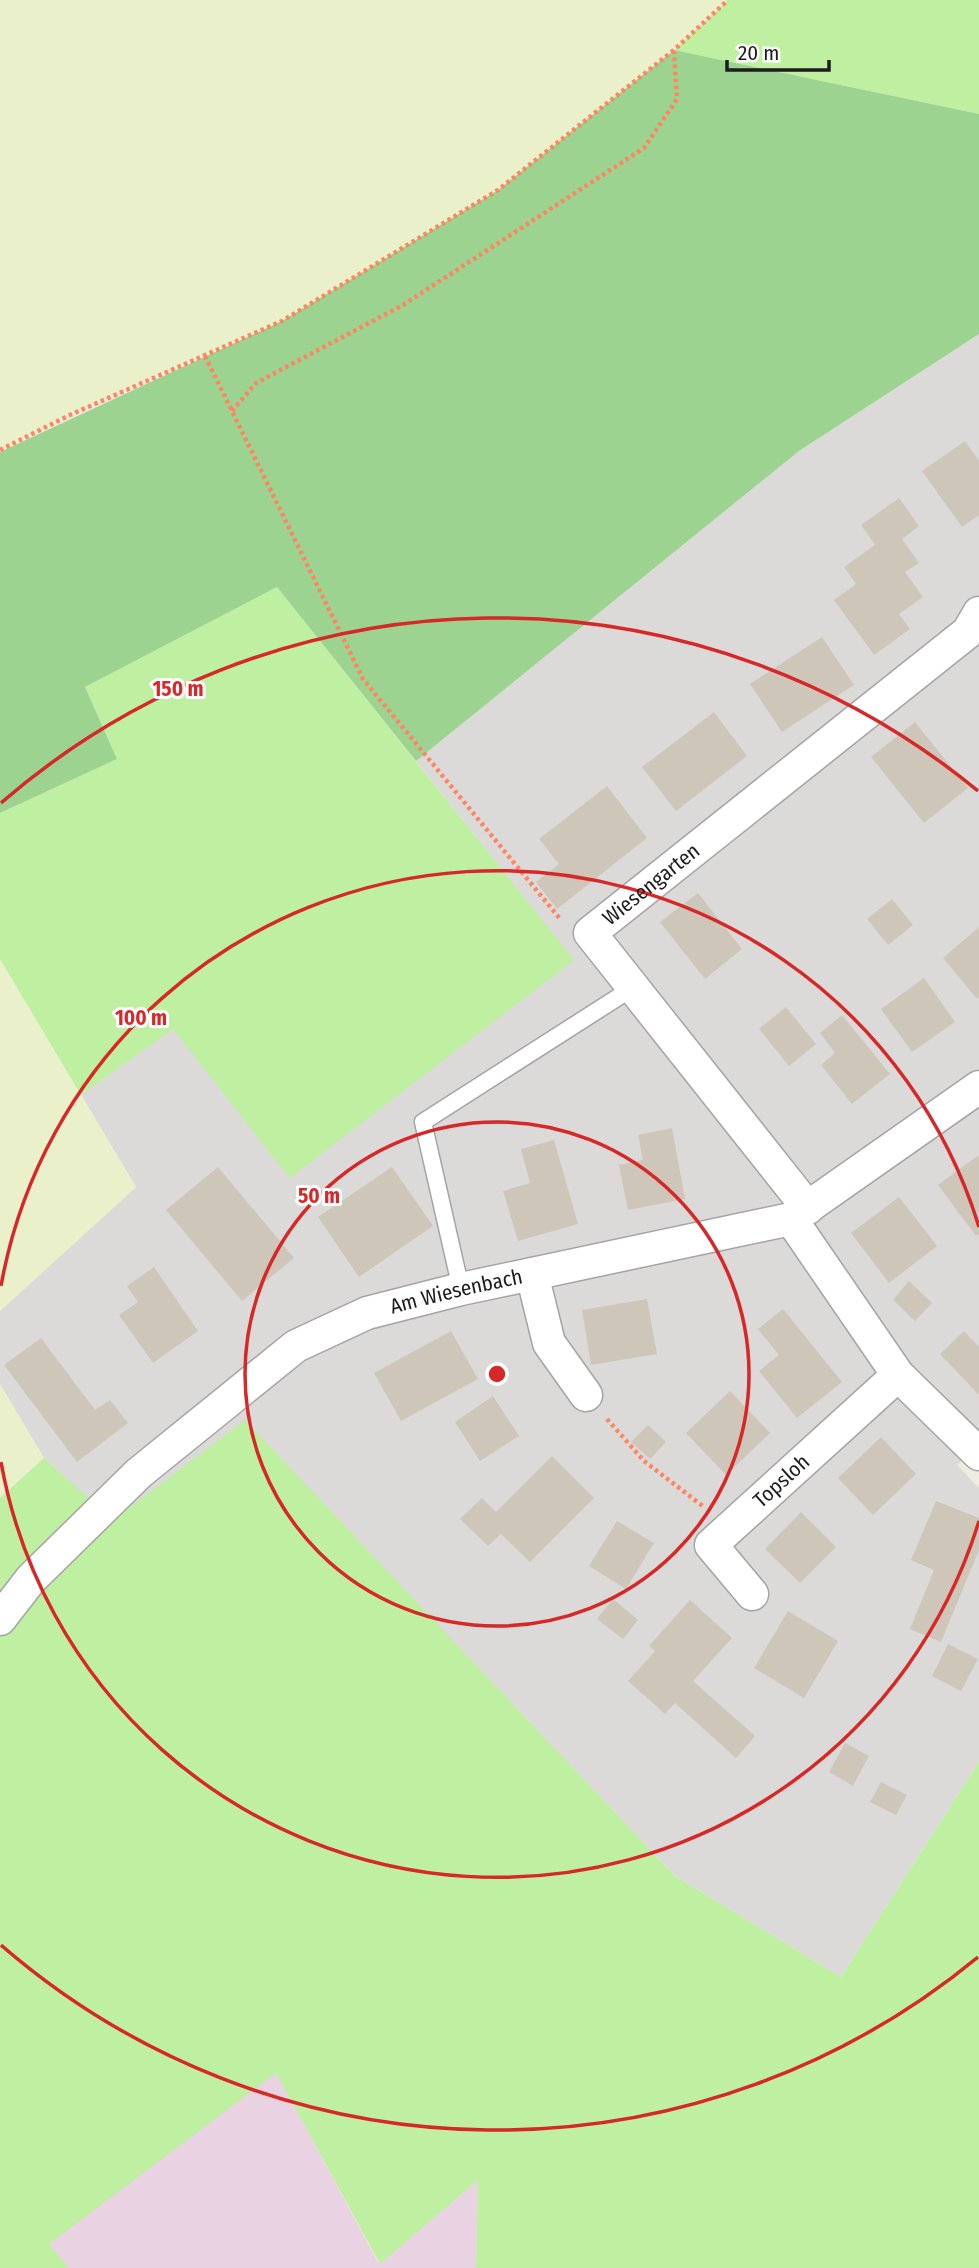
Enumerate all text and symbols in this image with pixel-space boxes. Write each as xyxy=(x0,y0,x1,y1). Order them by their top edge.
scale bar xyxy=(727,28,828,72)
text: 20 m xyxy=(738,40,779,66)
text: 150 m xyxy=(152,676,204,702)
street label: Wiesengarten xyxy=(597,838,705,931)
text: 100 m xyxy=(115,1005,167,1031)
text: 50 m xyxy=(298,1183,340,1209)
street label: Am Wiesenbach xyxy=(387,1263,525,1320)
centre of rings xyxy=(485,1362,509,1386)
street label: Topsloh xyxy=(748,1449,815,1513)

